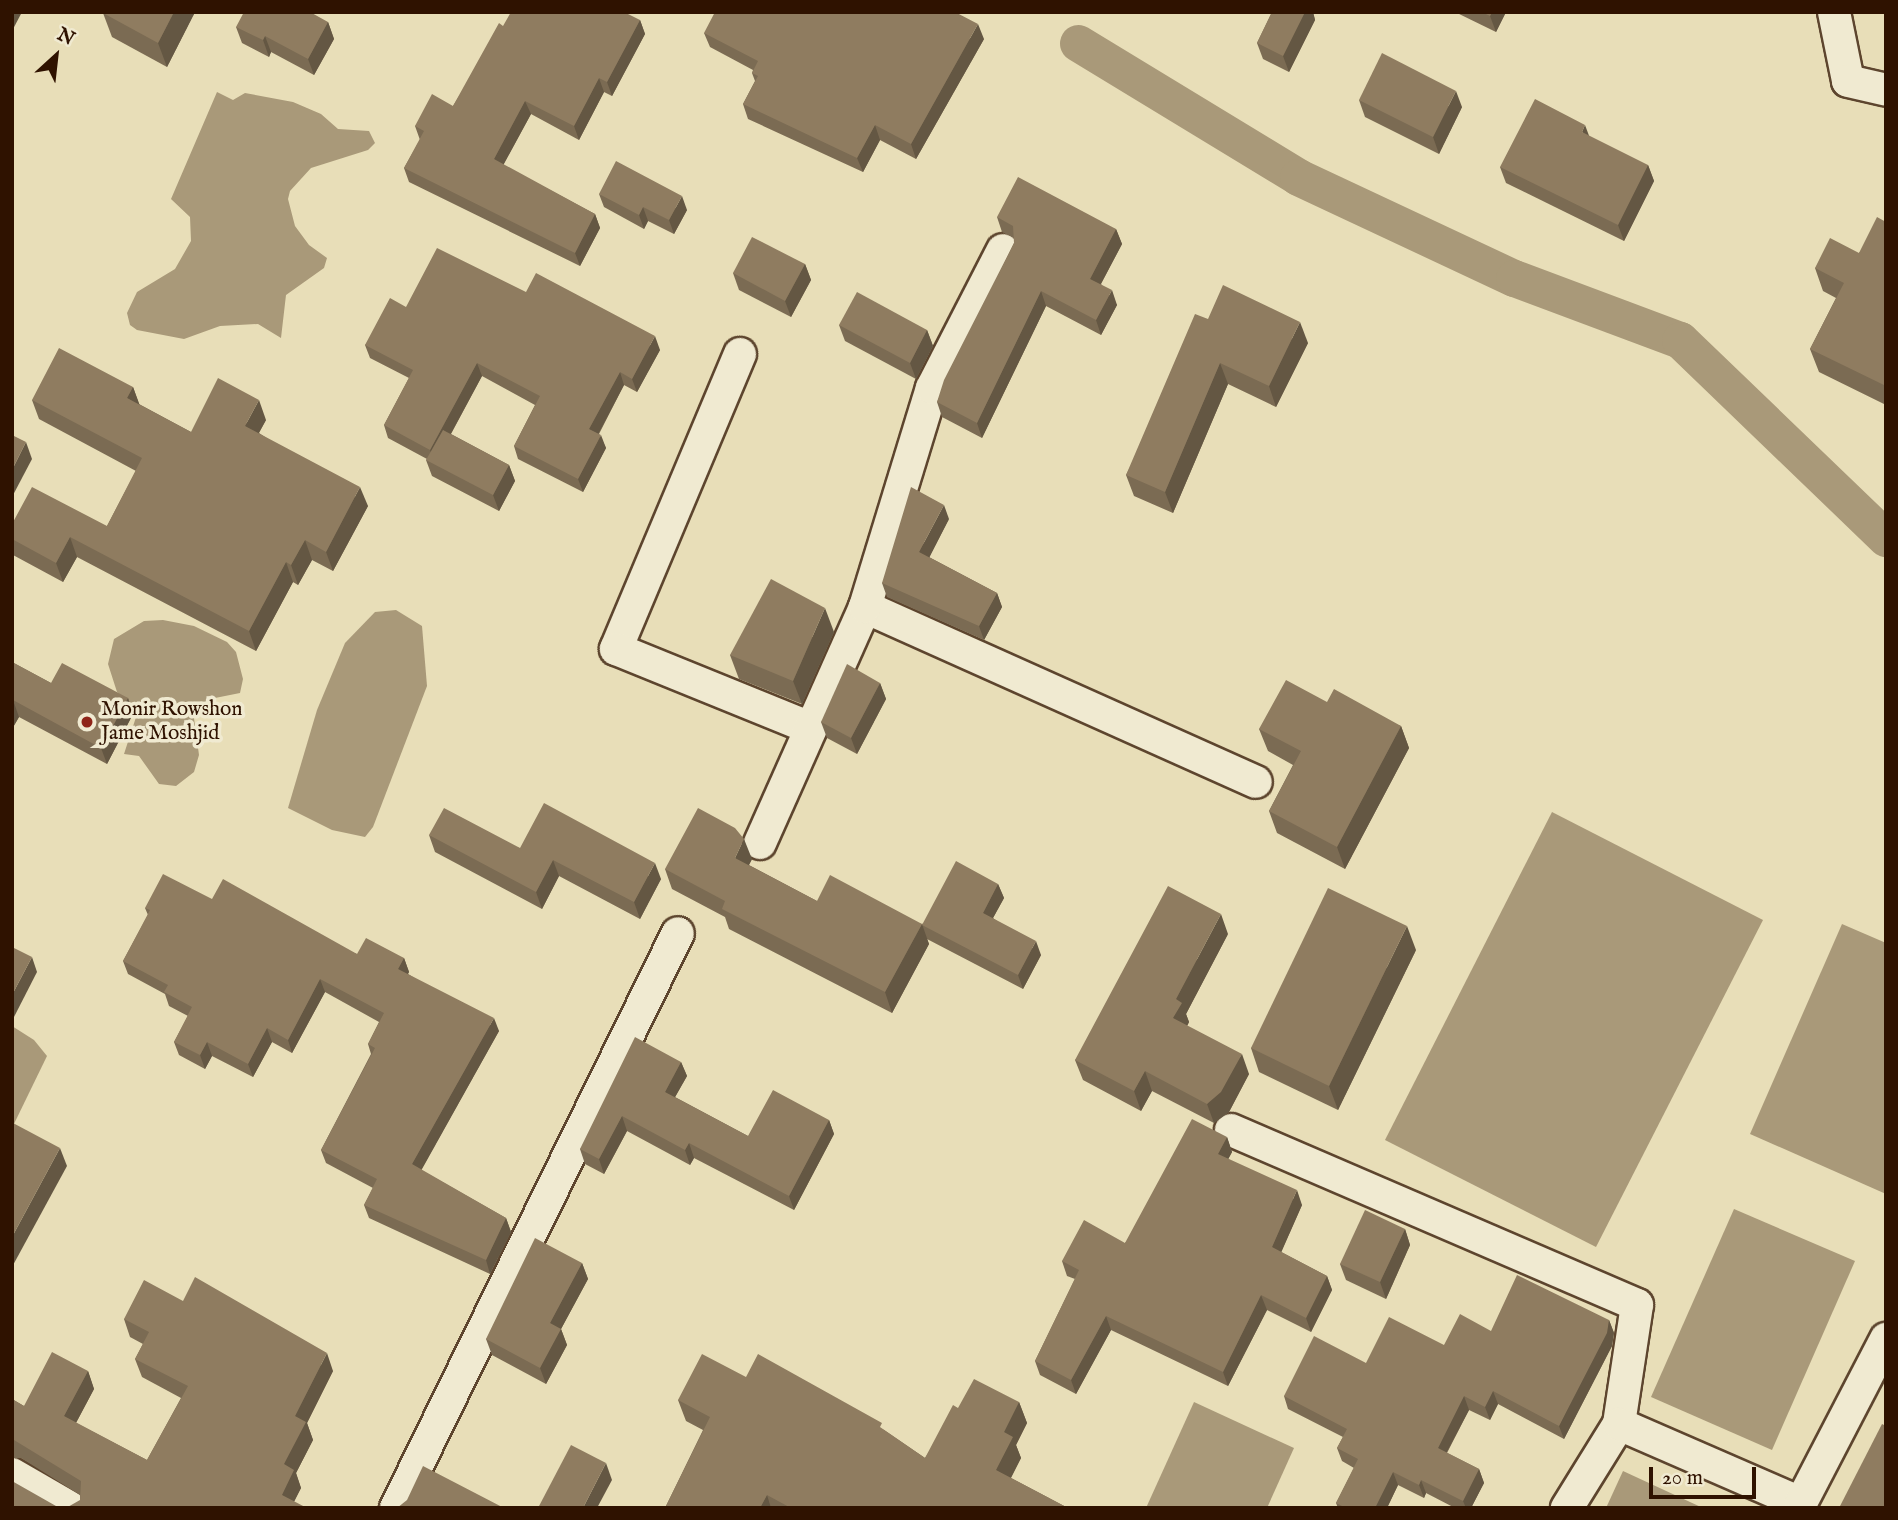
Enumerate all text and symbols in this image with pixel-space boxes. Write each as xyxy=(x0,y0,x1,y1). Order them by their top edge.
north arrow xyxy=(21,21,91,91)
text: N xyxy=(53,23,78,52)
place label: Monir Rowshon Jame Moshjid xyxy=(101,697,243,747)
marker: Monir Rowshon Jame Moshjid xyxy=(79,714,95,730)
scale bar xyxy=(1653,1454,1760,1498)
text: 20 m xyxy=(1662,1465,1703,1492)

